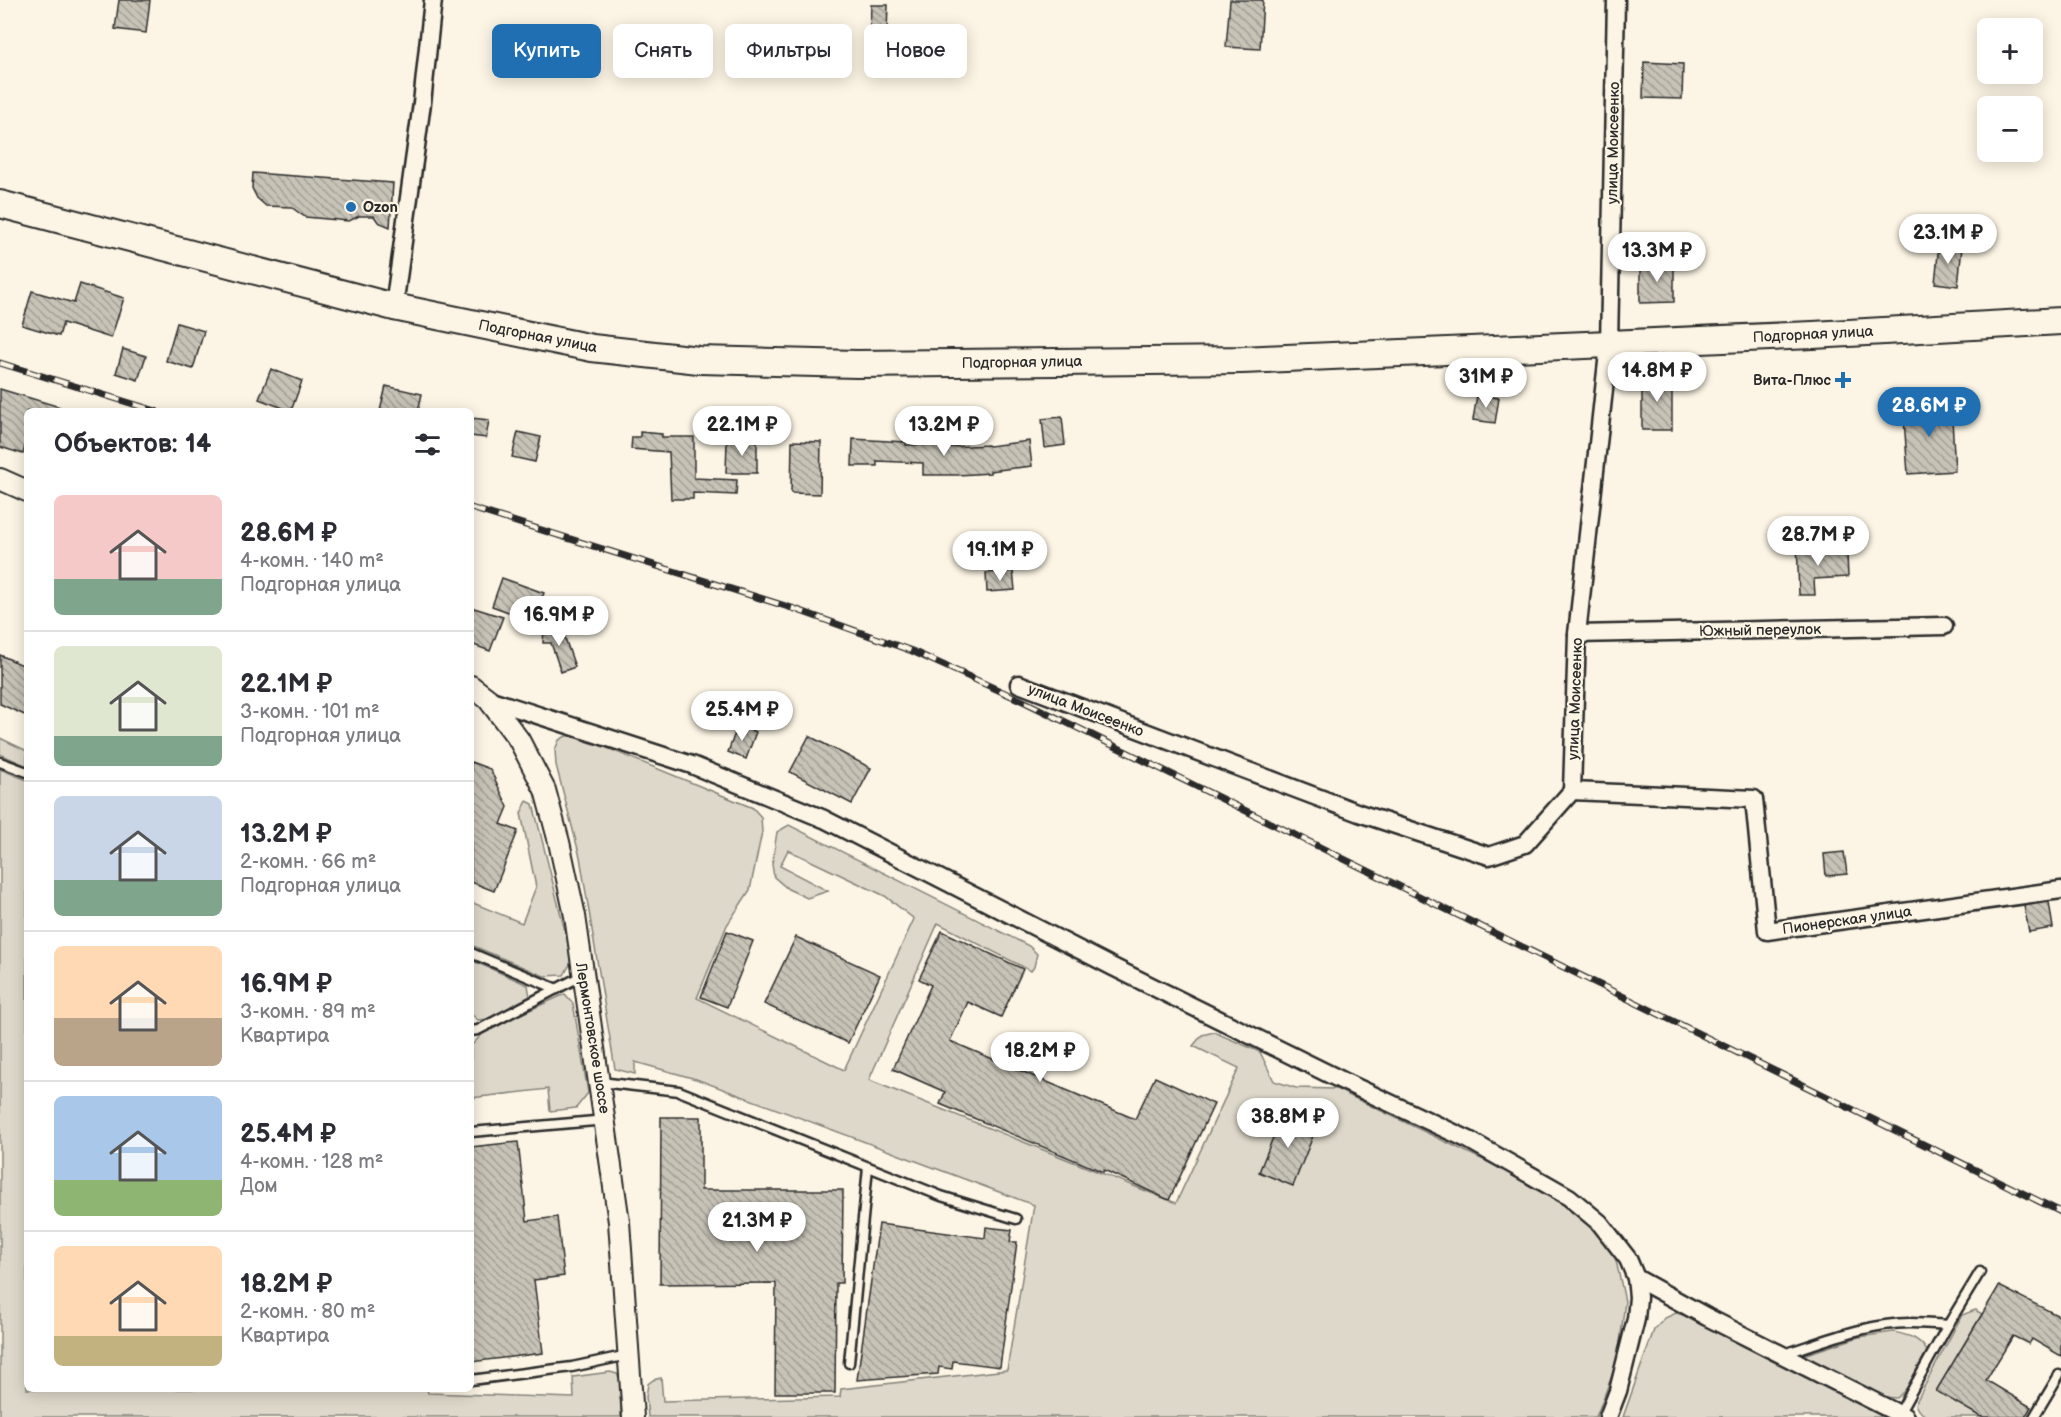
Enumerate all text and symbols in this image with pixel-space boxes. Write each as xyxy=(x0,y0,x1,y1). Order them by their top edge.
map controls xyxy=(1977,18,2043,162)
button: + xyxy=(1977,18,2043,84)
chip: Купить xyxy=(492,24,601,78)
chip: Снять xyxy=(613,24,713,78)
chip: Фильтры xyxy=(725,24,852,78)
chip: Новое xyxy=(864,24,967,78)
street label: улица Моисеенко xyxy=(1603,81,1624,204)
button: − xyxy=(1977,96,2043,162)
place label: Ozon xyxy=(363,198,398,217)
marker: Ozon xyxy=(344,200,358,214)
pin: 23.1M ₽ xyxy=(1893,214,2003,265)
text: 23.1M ₽ xyxy=(1913,221,1983,245)
pin: 13.3M ₽ xyxy=(1602,232,1712,283)
text: 13.3M ₽ xyxy=(1622,239,1692,263)
street label: Подгорная улица xyxy=(477,316,599,357)
street label: Подгорная улица xyxy=(1752,322,1874,347)
street label: Подгорная улица xyxy=(961,352,1083,373)
pin: 14.8M ₽ xyxy=(1602,352,1712,403)
pin: 31M ₽ xyxy=(1444,358,1528,409)
text: 14.8M ₽ xyxy=(1622,359,1692,383)
text: 31M ₽ xyxy=(1459,365,1513,389)
place label: Вита-Плюс xyxy=(1753,371,1831,390)
marker: Вита-Плюс xyxy=(1836,373,1850,387)
pin: 28.6M ₽ xyxy=(1874,387,1984,438)
text: 28.6M ₽ xyxy=(1892,394,1966,418)
pin: 22.1M ₽ xyxy=(687,406,797,457)
pin: 13.2M ₽ xyxy=(889,406,999,457)
text: 22.1M ₽ xyxy=(706,413,778,437)
text: 13.2M ₽ xyxy=(909,413,979,437)
icon: filters xyxy=(411,428,444,461)
text: Объектов: 14 xyxy=(54,429,211,460)
pin: 28.7M ₽ xyxy=(1763,516,1873,567)
text: 28.6M ₽ xyxy=(240,518,337,549)
icon: home xyxy=(102,519,174,591)
text: 28.7M ₽ xyxy=(1781,523,1855,547)
pin: 19.1M ₽ xyxy=(945,531,1055,582)
text: 19.1M ₽ xyxy=(966,538,1034,562)
text: 4-комн. · 140 m² xyxy=(240,549,384,573)
text: Подгорная улица xyxy=(240,573,401,597)
pin: 16.9M ₽ xyxy=(504,596,614,647)
text: 16.9M ₽ xyxy=(524,603,594,627)
street label: Южный переулок xyxy=(1699,620,1821,641)
street label: улица Моисеенко xyxy=(1564,637,1587,761)
text: 22.1M ₽ xyxy=(240,669,332,700)
icon: home xyxy=(102,670,174,742)
street label: улица Моисеенко xyxy=(1025,680,1147,741)
pin: 25.4M ₽ xyxy=(687,691,797,742)
text: 25.4M ₽ xyxy=(705,698,779,722)
text: 3-комн. · 101 m² xyxy=(240,700,380,724)
text: Подгорная улица xyxy=(240,724,401,748)
text: 13.2M ₽ xyxy=(240,819,332,850)
icon: home xyxy=(102,820,174,892)
text: 2-комн. · 66 m² xyxy=(240,850,376,874)
text: Подгорная улица xyxy=(240,874,401,898)
street label: Пионерская улица xyxy=(1781,902,1913,939)
street label: Лермонтовское шоссе xyxy=(571,960,614,1115)
text: 16.9M ₽ xyxy=(240,969,332,1000)
icon: home xyxy=(102,970,174,1042)
text: 3-комн. · 89 m² xyxy=(240,1000,376,1024)
text: Квартира xyxy=(240,1024,330,1048)
pin: 18.2M ₽ xyxy=(985,1032,1095,1083)
text: 18.2M ₽ xyxy=(1004,1039,1076,1063)
pin: 38.8M ₽ xyxy=(1233,1098,1343,1149)
text: 38.8M ₽ xyxy=(1251,1105,1325,1129)
text: 25.4M ₽ xyxy=(240,1119,336,1150)
icon: home xyxy=(102,1120,174,1192)
text: 4-комн. · 128 m² xyxy=(240,1150,383,1174)
text: Дом xyxy=(240,1174,278,1198)
pin: 21.3M ₽ xyxy=(702,1202,812,1253)
text: 21.3M ₽ xyxy=(722,1209,792,1233)
text: 18.2M ₽ xyxy=(240,1269,332,1300)
icon: home xyxy=(102,1270,174,1342)
text: 2-комн. · 80 m² xyxy=(240,1300,375,1324)
text: Квартира xyxy=(240,1324,330,1348)

